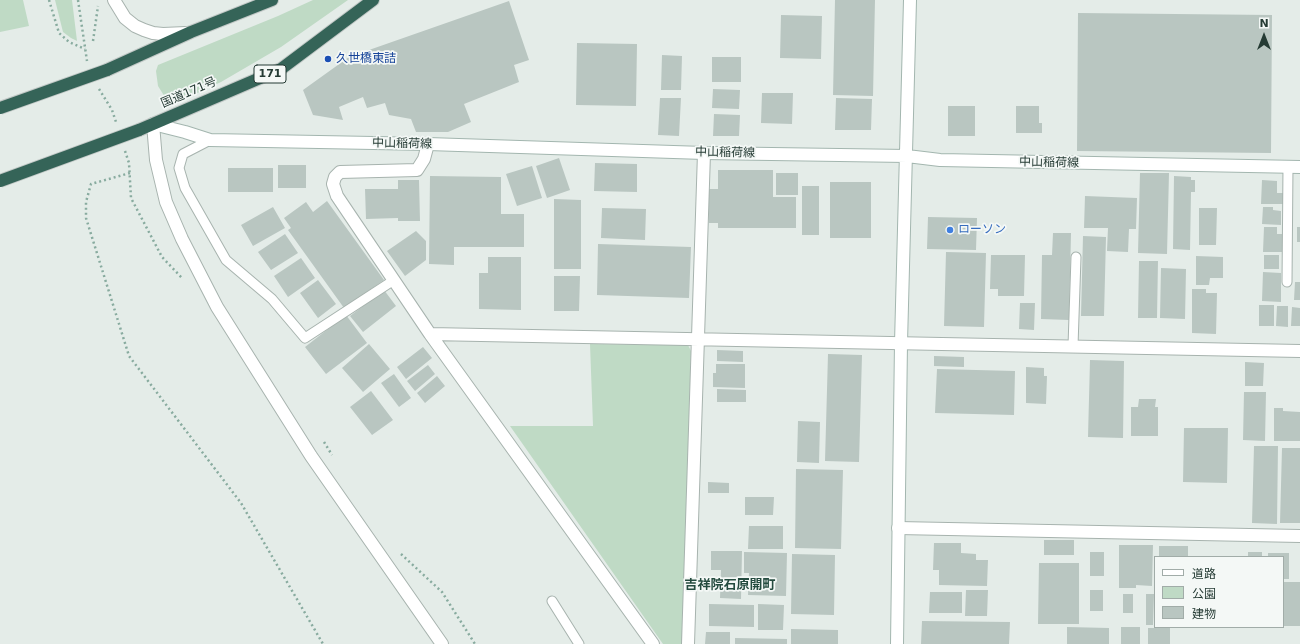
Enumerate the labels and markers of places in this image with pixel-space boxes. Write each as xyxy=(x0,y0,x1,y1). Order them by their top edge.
place label: 久世橋東詰 xyxy=(336,52,396,66)
marker: 久世橋東詰 xyxy=(323,54,333,64)
place label: ローソン xyxy=(958,223,1006,237)
marker: ローソン xyxy=(945,225,955,235)

